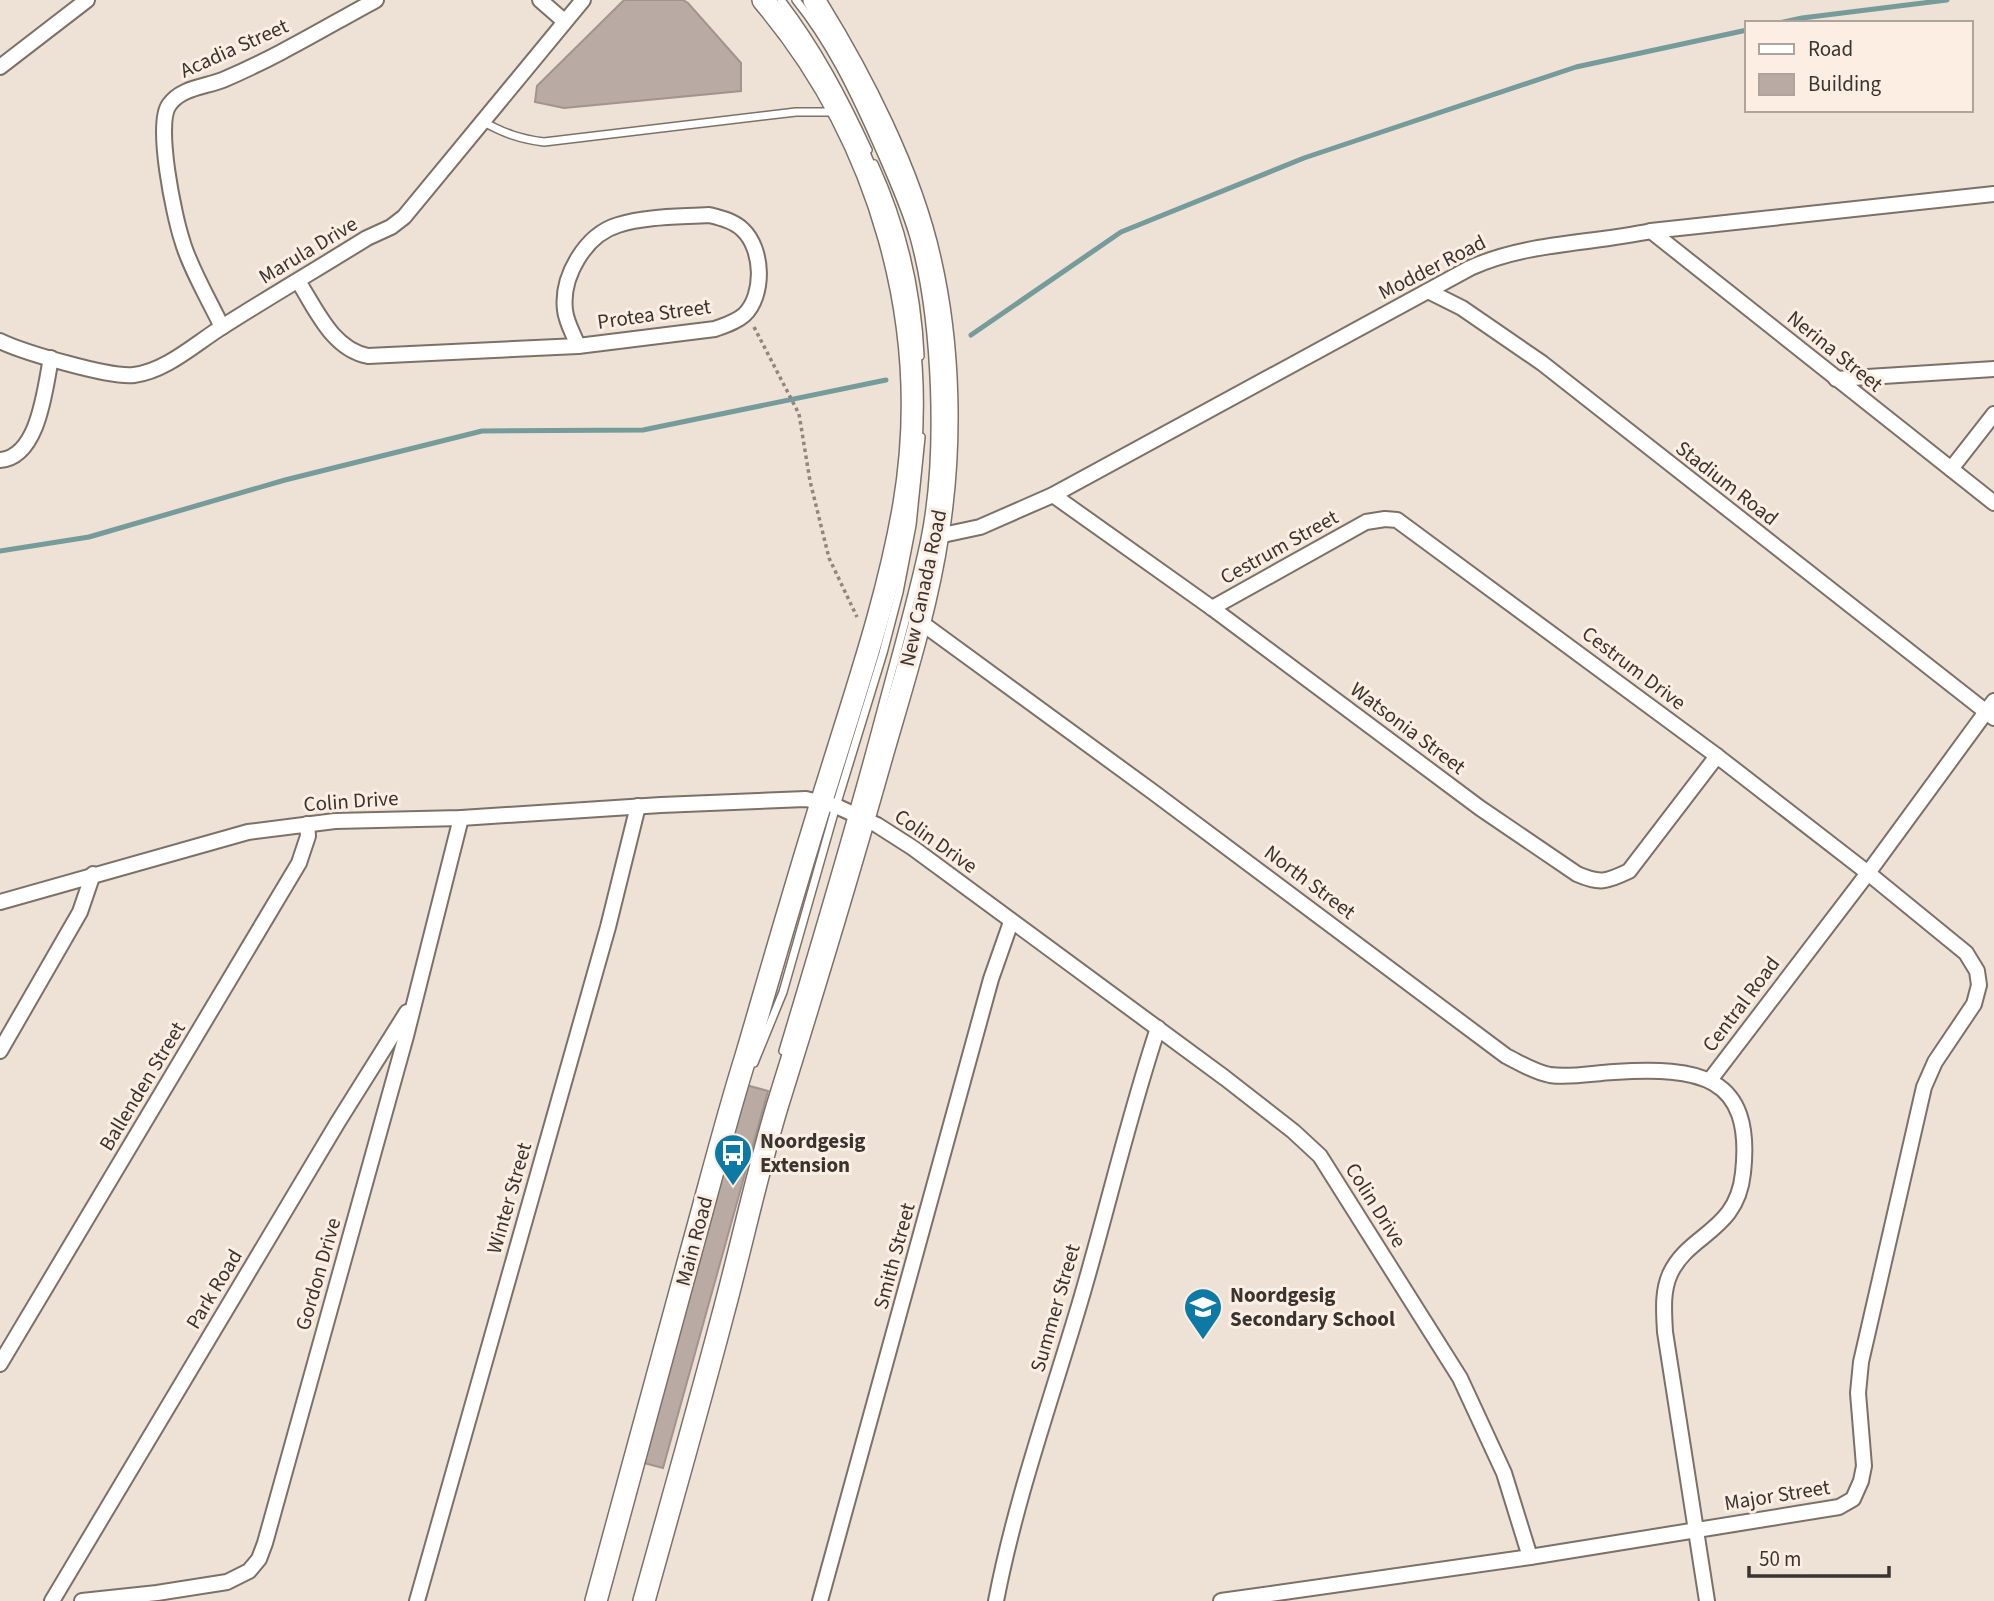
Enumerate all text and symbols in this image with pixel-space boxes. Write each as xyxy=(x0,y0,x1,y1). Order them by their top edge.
street label: Acadia Street xyxy=(175,11,293,85)
legend xyxy=(1745,21,1973,112)
text: Road xyxy=(1808,34,1853,64)
text: Building xyxy=(1808,69,1882,99)
street label: Marula Drive xyxy=(253,209,363,291)
street label: Modder Road xyxy=(1373,227,1491,307)
street label: Protea Street xyxy=(595,291,713,337)
street label: Nerina Street xyxy=(1781,303,1889,399)
street label: Stadium Road xyxy=(1669,433,1785,533)
street label: Cestrum Street xyxy=(1215,502,1343,592)
street label: New Canada Road xyxy=(892,507,954,669)
street label: Cestrum Drive xyxy=(1576,619,1692,717)
street label: Watsonia Street xyxy=(1344,675,1472,781)
street label: Colin Drive xyxy=(303,783,399,819)
street label: Colin Drive xyxy=(888,801,984,881)
street label: North Street xyxy=(1258,838,1362,926)
street label: Central Road xyxy=(1695,950,1787,1058)
street label: Ballenden Street xyxy=(92,1016,192,1156)
place label: Noordgesig Extension xyxy=(760,1126,865,1180)
bus stop icon: Noordgesig Extension xyxy=(712,1132,754,1187)
street label: Winter Street xyxy=(479,1139,539,1257)
street label: Colin Drive xyxy=(1338,1157,1414,1253)
street label: Main Road xyxy=(668,1193,720,1289)
street label: Smith Street xyxy=(865,1199,923,1313)
street label: Gordon Drive xyxy=(288,1214,348,1334)
street label: Summer Street xyxy=(1022,1240,1088,1376)
street label: Park Road xyxy=(178,1243,250,1335)
place label: Noordgesig Secondary School xyxy=(1230,1280,1395,1334)
school or university icon: Noordgesig Secondary School xyxy=(1182,1286,1224,1341)
street label: Major Street xyxy=(1722,1472,1832,1518)
scale bar xyxy=(1749,1534,1889,1578)
text: 50 m xyxy=(1759,1544,1801,1574)

